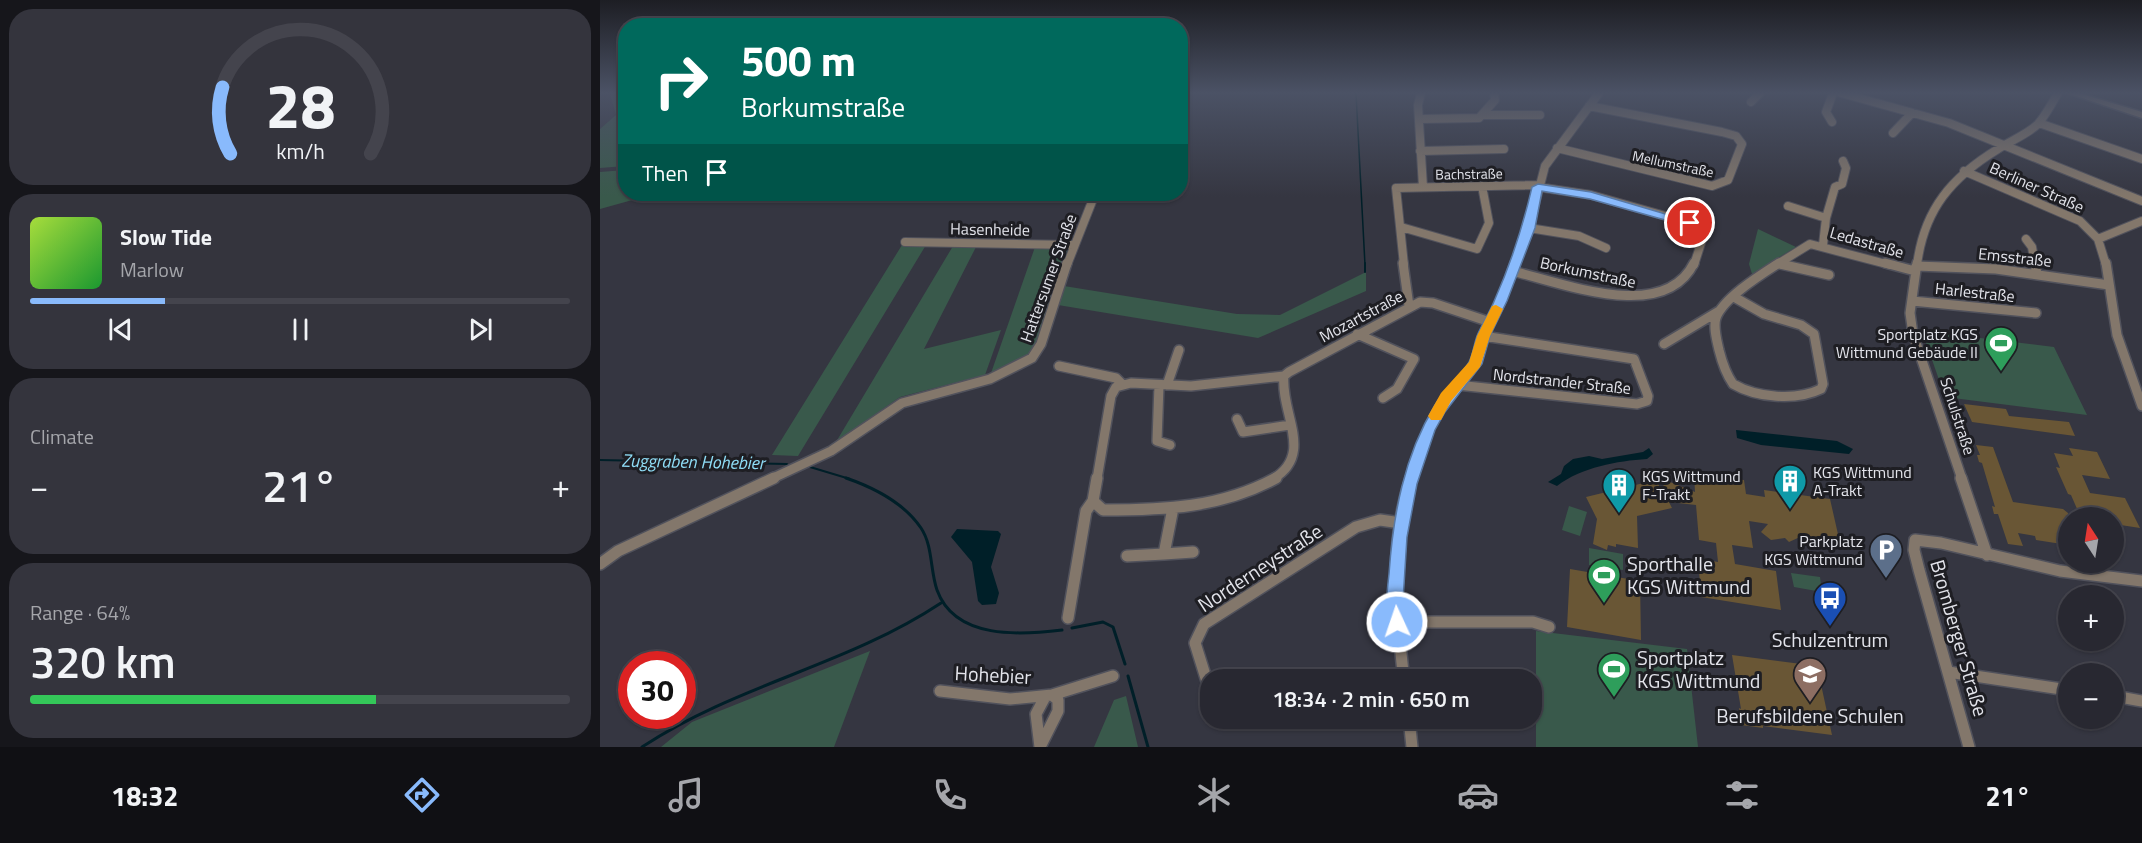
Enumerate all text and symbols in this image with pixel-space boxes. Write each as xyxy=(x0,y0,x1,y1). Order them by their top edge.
text: 500 m xyxy=(741,28,856,92)
icon: right xyxy=(642,42,720,120)
text: 28 xyxy=(265,57,335,152)
text: Borkumstraße xyxy=(741,86,905,127)
text: km/h xyxy=(276,135,324,167)
street label: Mellumstraße xyxy=(1630,145,1716,182)
street label: Berliner Straße xyxy=(1986,155,2088,219)
text: Then xyxy=(642,156,688,190)
icon: arrive xyxy=(700,156,733,189)
street label: Bachstraße xyxy=(1435,162,1503,185)
pin xyxy=(1664,197,1715,248)
icon: arrive xyxy=(1673,206,1706,239)
street label: Hattersumer Straße xyxy=(1014,210,1082,346)
street label: Hasenheide xyxy=(950,216,1030,242)
text: Slow Tide xyxy=(120,220,212,254)
street label: Ledastraße xyxy=(1827,220,1907,264)
street label: Emsstraße xyxy=(1977,241,2053,273)
street label: Borkumstraße xyxy=(1538,250,1638,294)
text: Marlow xyxy=(120,254,184,285)
street label: Harlestraße xyxy=(1934,276,2016,308)
street label: Mozartstraße xyxy=(1315,284,1407,348)
icon: previous xyxy=(104,313,137,346)
icon: pause xyxy=(284,313,317,346)
icon: next xyxy=(464,313,497,346)
place label: Sportplatz KGS Wittmund Gebäude II xyxy=(1836,322,1978,364)
sports icon: Sportplatz KGS Wittmund Gebäude II xyxy=(1983,325,2019,372)
street label: Nordstrander Straße xyxy=(1492,362,1632,400)
street label: Schulstraße xyxy=(1934,374,1982,458)
text: Climate xyxy=(30,421,94,452)
water label: Zuggraben Hohebier xyxy=(621,447,767,476)
text: 21° xyxy=(262,451,338,519)
place label: KGS Wittmund A-Trakt xyxy=(1813,460,1912,502)
text: − xyxy=(30,461,48,511)
text: + xyxy=(552,461,570,511)
building icon: KGS Wittmund A-Trakt xyxy=(1772,463,1808,510)
place label: KGS Wittmund F-Trakt xyxy=(1642,464,1741,506)
building icon: KGS Wittmund F-Trakt xyxy=(1601,467,1637,514)
north arrow xyxy=(2058,507,2124,573)
map controls xyxy=(2058,507,2124,729)
street label: Norderneystraße xyxy=(1191,516,1328,620)
place label: Parkplatz KGS Wittmund xyxy=(1764,529,1863,571)
parking icon: Parkplatz KGS Wittmund xyxy=(1868,532,1904,579)
place label: Sporthalle KGS Wittmund xyxy=(1627,548,1750,602)
street label: Bromberger Straße xyxy=(1922,556,1997,720)
sports icon: Sporthalle KGS Wittmund xyxy=(1586,557,1622,604)
bus stop icon: Schulzentrum xyxy=(1812,580,1848,627)
button: + xyxy=(2058,585,2124,651)
position arrow xyxy=(1365,590,1429,654)
text: Range · 64% xyxy=(30,597,130,628)
place label: Schulzentrum xyxy=(1772,624,1888,655)
text: 320 km xyxy=(30,627,176,695)
place label: Sportplatz KGS Wittmund xyxy=(1637,642,1760,696)
speed limit sign: 30 xyxy=(618,651,696,729)
sports icon: Sportplatz KGS Wittmund xyxy=(1596,651,1632,698)
school or university icon: Berufsbildene Schulen xyxy=(1792,656,1828,703)
street label: Hohebier xyxy=(954,657,1032,692)
button: − xyxy=(2058,663,2124,729)
text: 18:34 · 2 min · 650 m xyxy=(1272,682,1470,716)
place label: Berufsbildene Schulen xyxy=(1716,700,1904,731)
icon: directions xyxy=(401,774,443,816)
icon: music xyxy=(665,774,707,816)
icon: phone xyxy=(929,774,971,816)
icon: climate xyxy=(1193,774,1235,816)
icon: car xyxy=(1457,774,1499,816)
icon: filters xyxy=(1721,774,1763,816)
text: 18:32 xyxy=(111,775,178,816)
text: 21° xyxy=(1985,775,2031,816)

